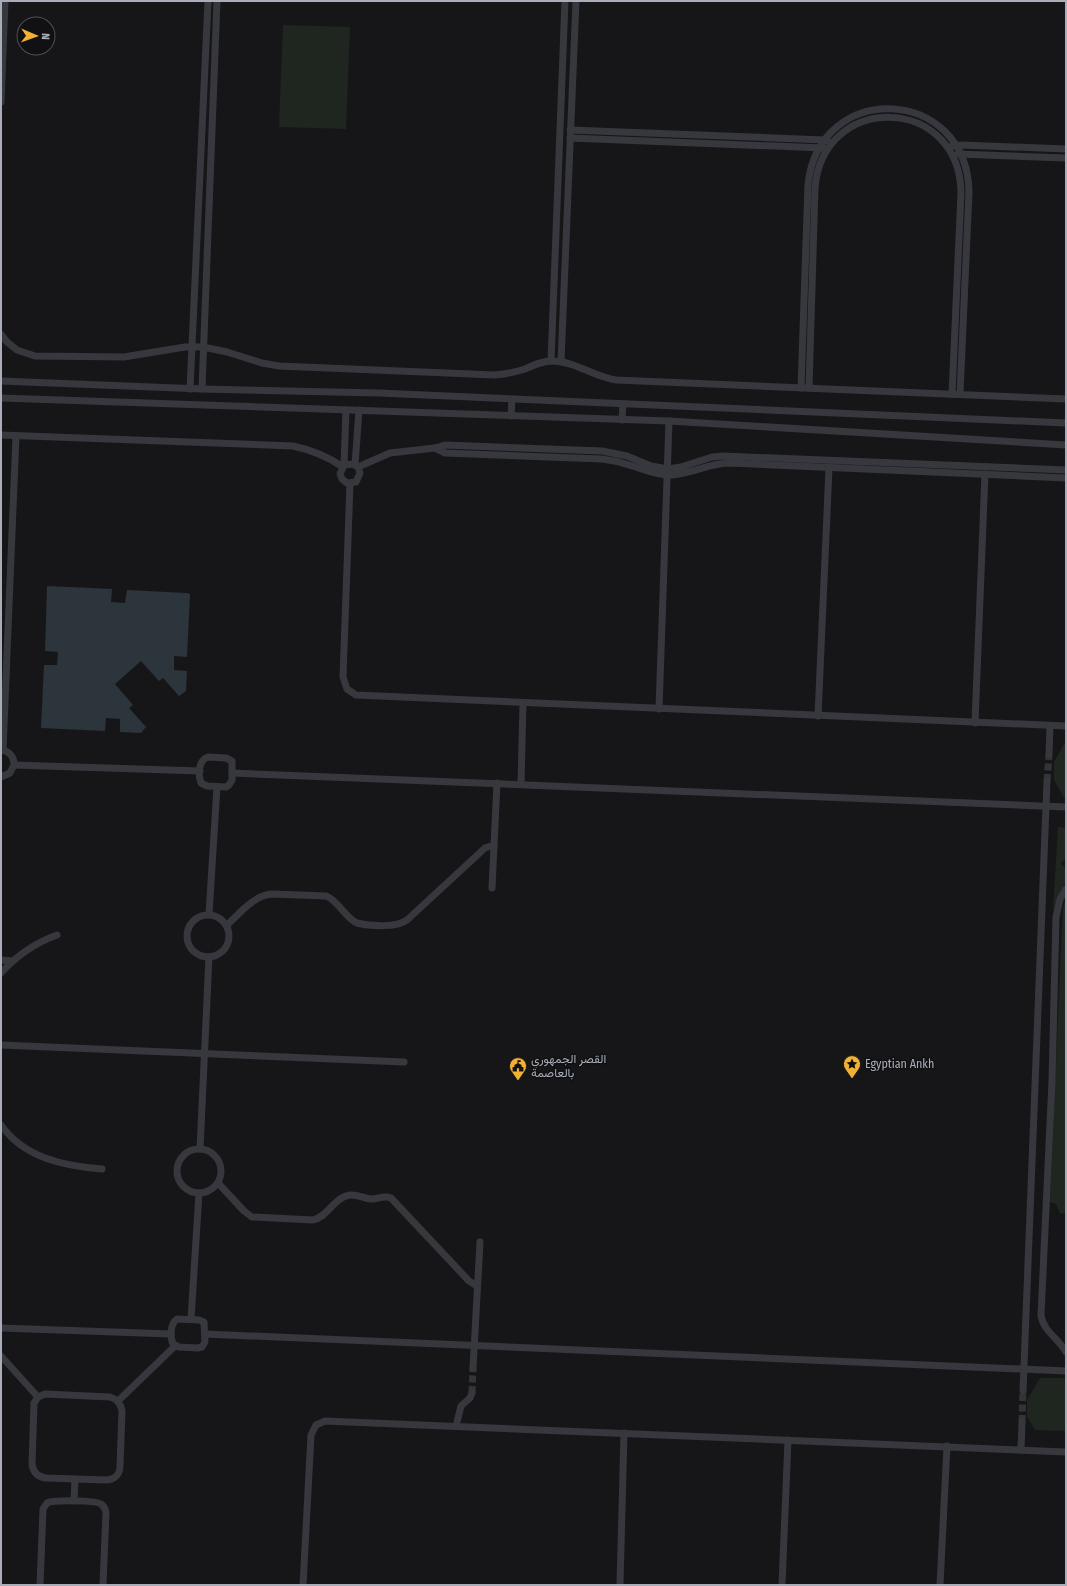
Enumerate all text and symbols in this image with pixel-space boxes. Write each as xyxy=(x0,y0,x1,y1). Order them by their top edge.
north arrow xyxy=(16,16,56,56)
text: N xyxy=(39,33,52,40)
place label: القصر الجمهوري بالعاصمة xyxy=(531,1052,606,1080)
place icon: Egyptian Ankh xyxy=(842,1054,862,1079)
public building icon: القصر الجمهوري بالعاصمة xyxy=(508,1056,528,1081)
place label: Egyptian Ankh xyxy=(865,1057,934,1071)

